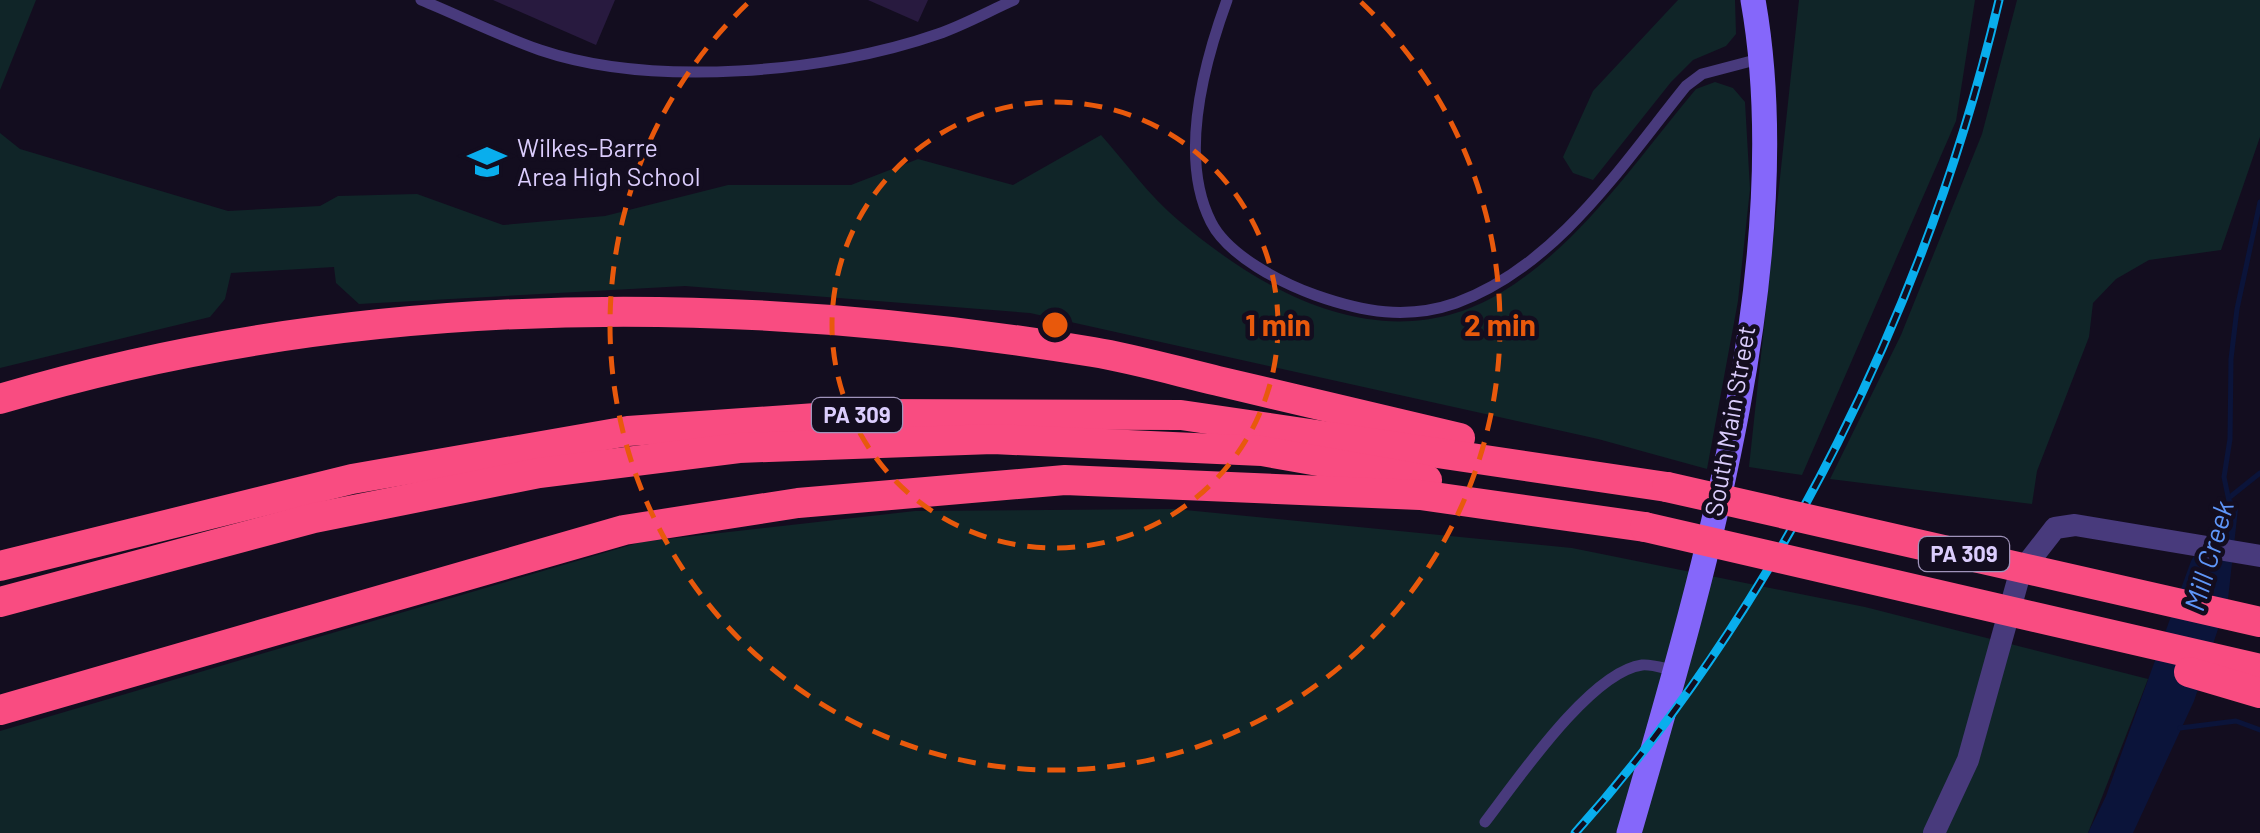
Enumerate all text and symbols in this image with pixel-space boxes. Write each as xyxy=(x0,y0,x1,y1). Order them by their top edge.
place label: Wilkes-Barre Area High School xyxy=(517,132,701,191)
school or university icon: Wilkes-Barre Area High School xyxy=(466,141,508,183)
text: 1 min xyxy=(1245,306,1311,342)
text: 2 min xyxy=(1464,306,1536,342)
centre of rings xyxy=(1037,307,1073,343)
street label: South Main Street xyxy=(1697,323,1761,518)
road number: PA 309 xyxy=(812,398,902,432)
water label: Mill Creek xyxy=(2176,496,2240,615)
road number: PA 309 xyxy=(1919,537,2009,571)

